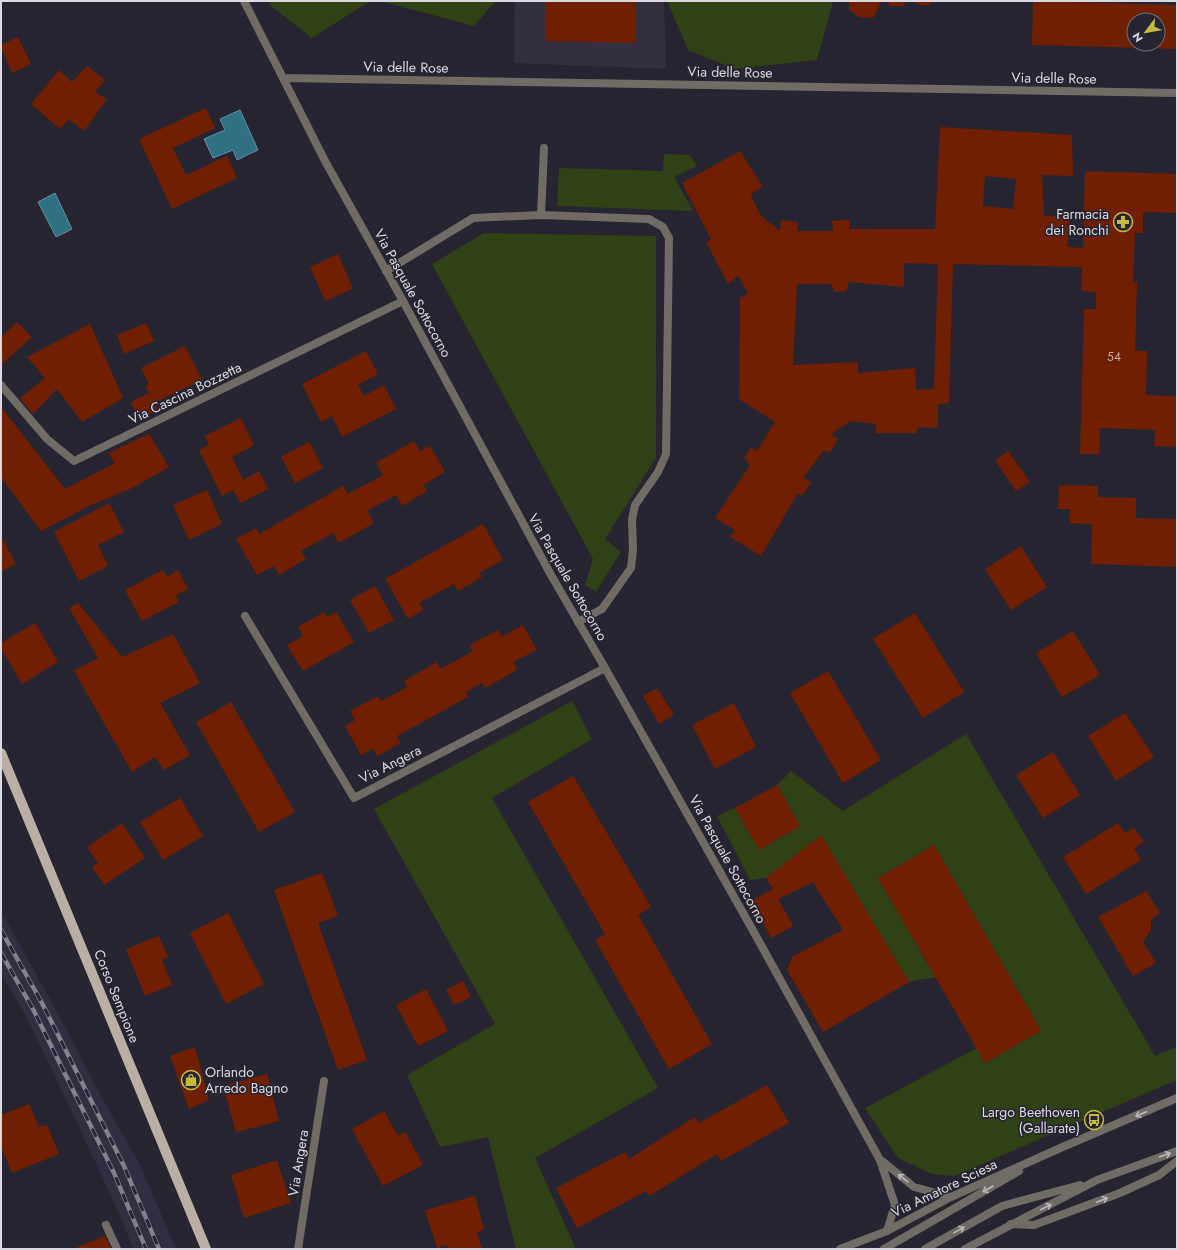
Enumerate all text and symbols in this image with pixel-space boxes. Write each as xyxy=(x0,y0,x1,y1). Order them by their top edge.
north arrow xyxy=(1126,12,1166,52)
text: N xyxy=(1128,29,1147,45)
street label: Via delle Rose xyxy=(363,56,449,78)
street label: Via delle Rose xyxy=(687,61,773,83)
street label: Via delle Rose xyxy=(1011,67,1097,89)
place label: Farmacia dei Ronchi xyxy=(1045,204,1109,240)
pharmacy icon: Farmacia dei Ronchi xyxy=(1112,211,1134,233)
street label: Via Pasquale Sottocorno xyxy=(369,225,457,361)
house number: 54 xyxy=(1107,348,1121,366)
street label: Via Cascina Bozzetta xyxy=(125,357,245,429)
street label: Via Pasquale Sottocorno xyxy=(523,510,613,645)
street label: Via Angera xyxy=(356,740,424,788)
street label: Via Pasquale Sottocorno xyxy=(684,791,772,927)
street label: Corso Sempione xyxy=(89,946,145,1046)
place label: Orlando Arredo Bagno xyxy=(205,1062,289,1098)
shop icon: Orlando Arredo Bagno xyxy=(180,1069,202,1091)
place label: Largo Beethoven (Gallarate) xyxy=(982,1102,1080,1138)
bus stop icon: Largo Beethoven (Gallarate) xyxy=(1083,1109,1105,1131)
one-way arrow xyxy=(1136,1111,1148,1118)
street label: Via Angera xyxy=(283,1128,313,1198)
one-way arrow xyxy=(1159,1151,1172,1158)
street label: Via Amatore Sciesa xyxy=(888,1154,1000,1222)
one-way arrow xyxy=(897,1174,908,1182)
one-way arrow xyxy=(982,1186,994,1194)
one-way arrow xyxy=(1095,1195,1107,1203)
one-way arrow xyxy=(1040,1202,1052,1210)
one-way arrow xyxy=(953,1226,965,1233)

